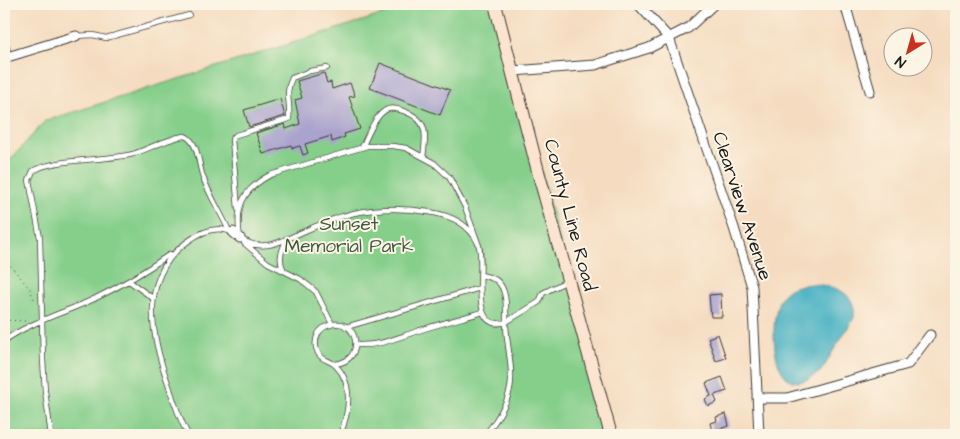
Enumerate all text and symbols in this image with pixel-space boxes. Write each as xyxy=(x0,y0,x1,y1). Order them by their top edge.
north arrow xyxy=(882,28,932,78)
text: N xyxy=(891,51,910,72)
street label: Clearview Avenue xyxy=(705,128,779,284)
street label: County Line Road xyxy=(536,136,603,294)
park label: Sunset Memorial Park xyxy=(284,211,414,260)

